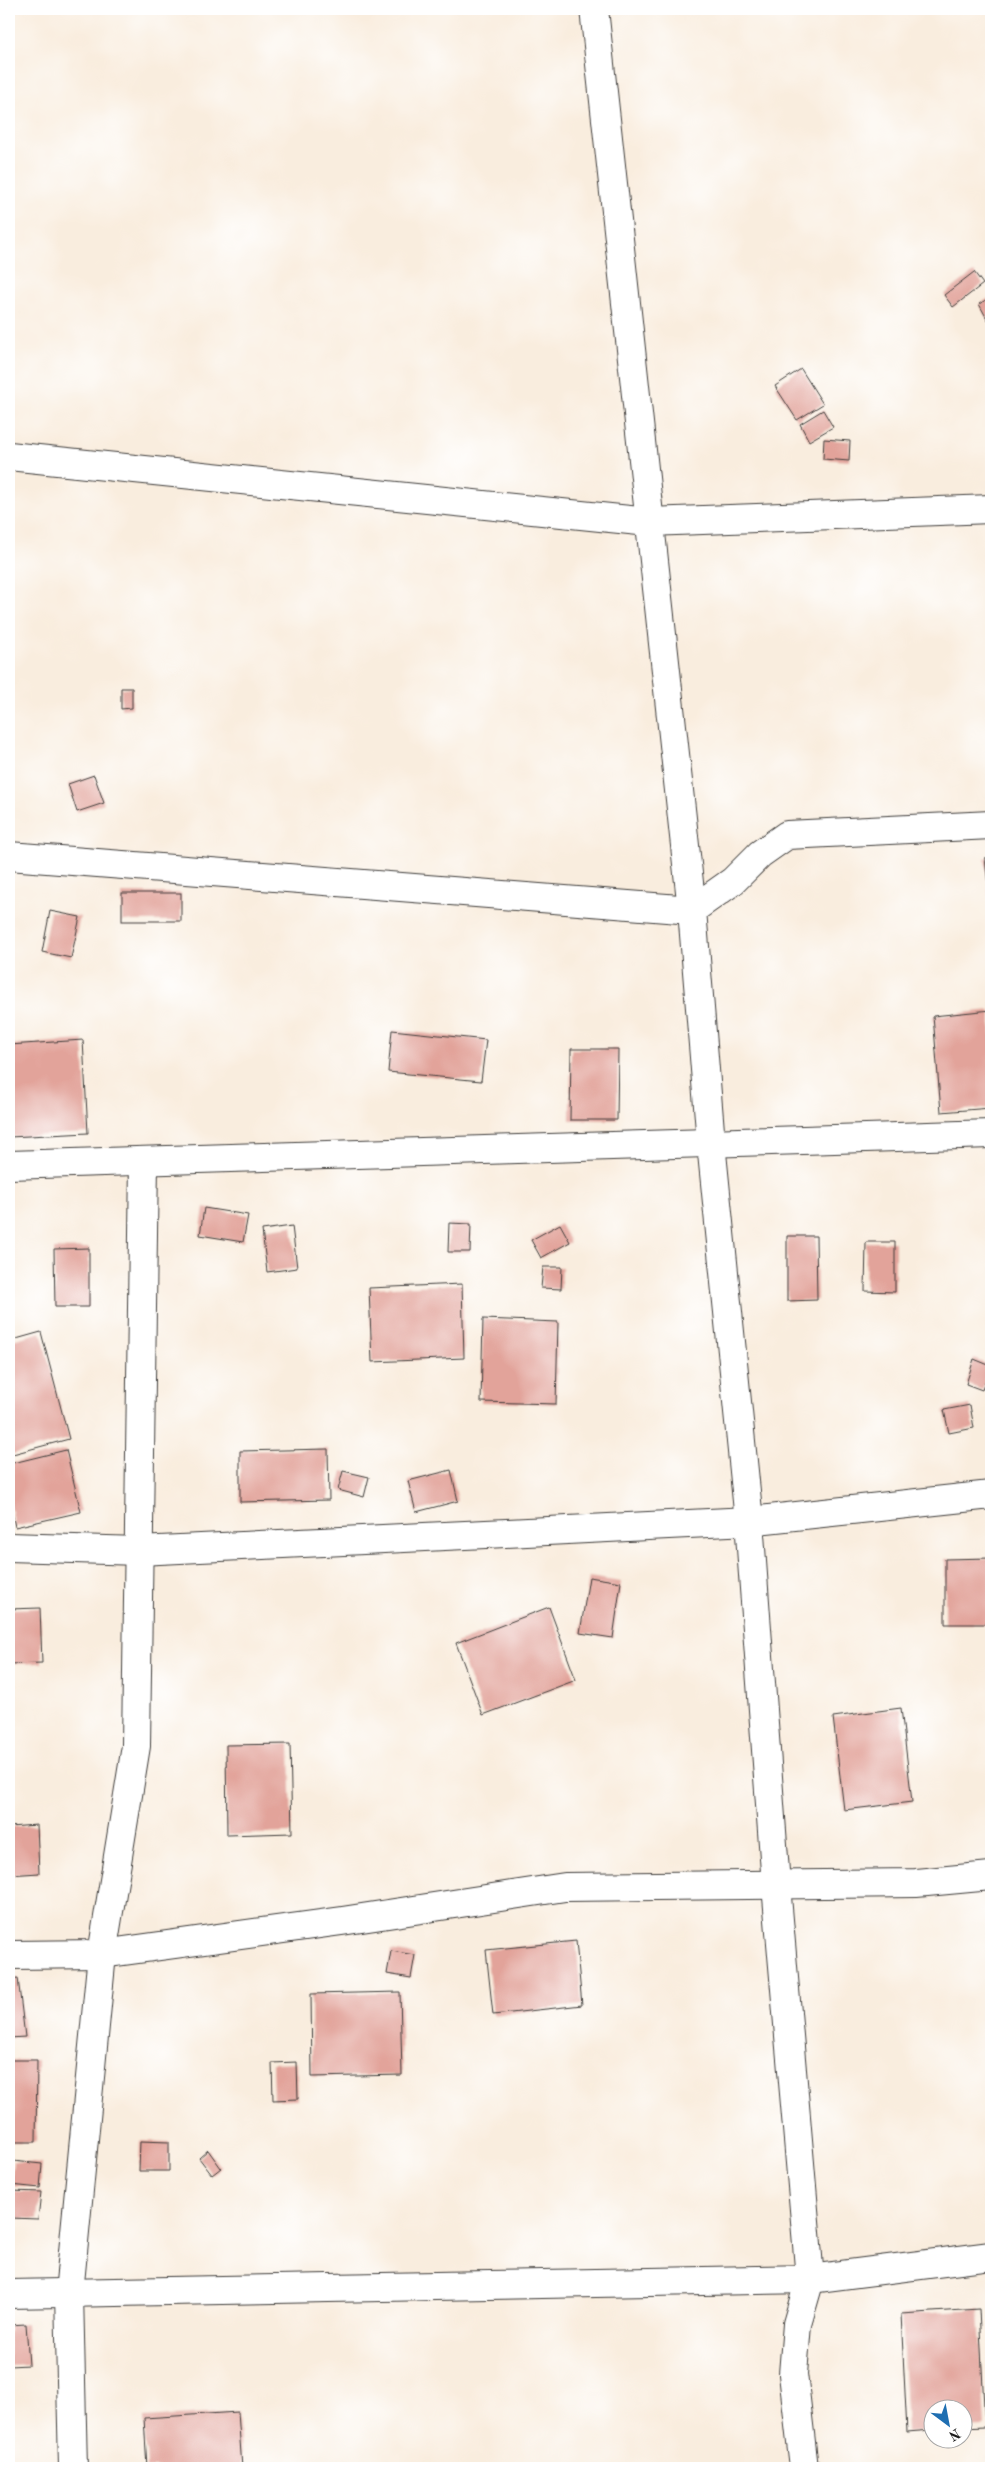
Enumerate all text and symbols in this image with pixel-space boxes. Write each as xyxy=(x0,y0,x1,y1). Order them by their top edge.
north arrow xyxy=(922,2400,972,2450)
text: N xyxy=(946,2425,963,2443)

